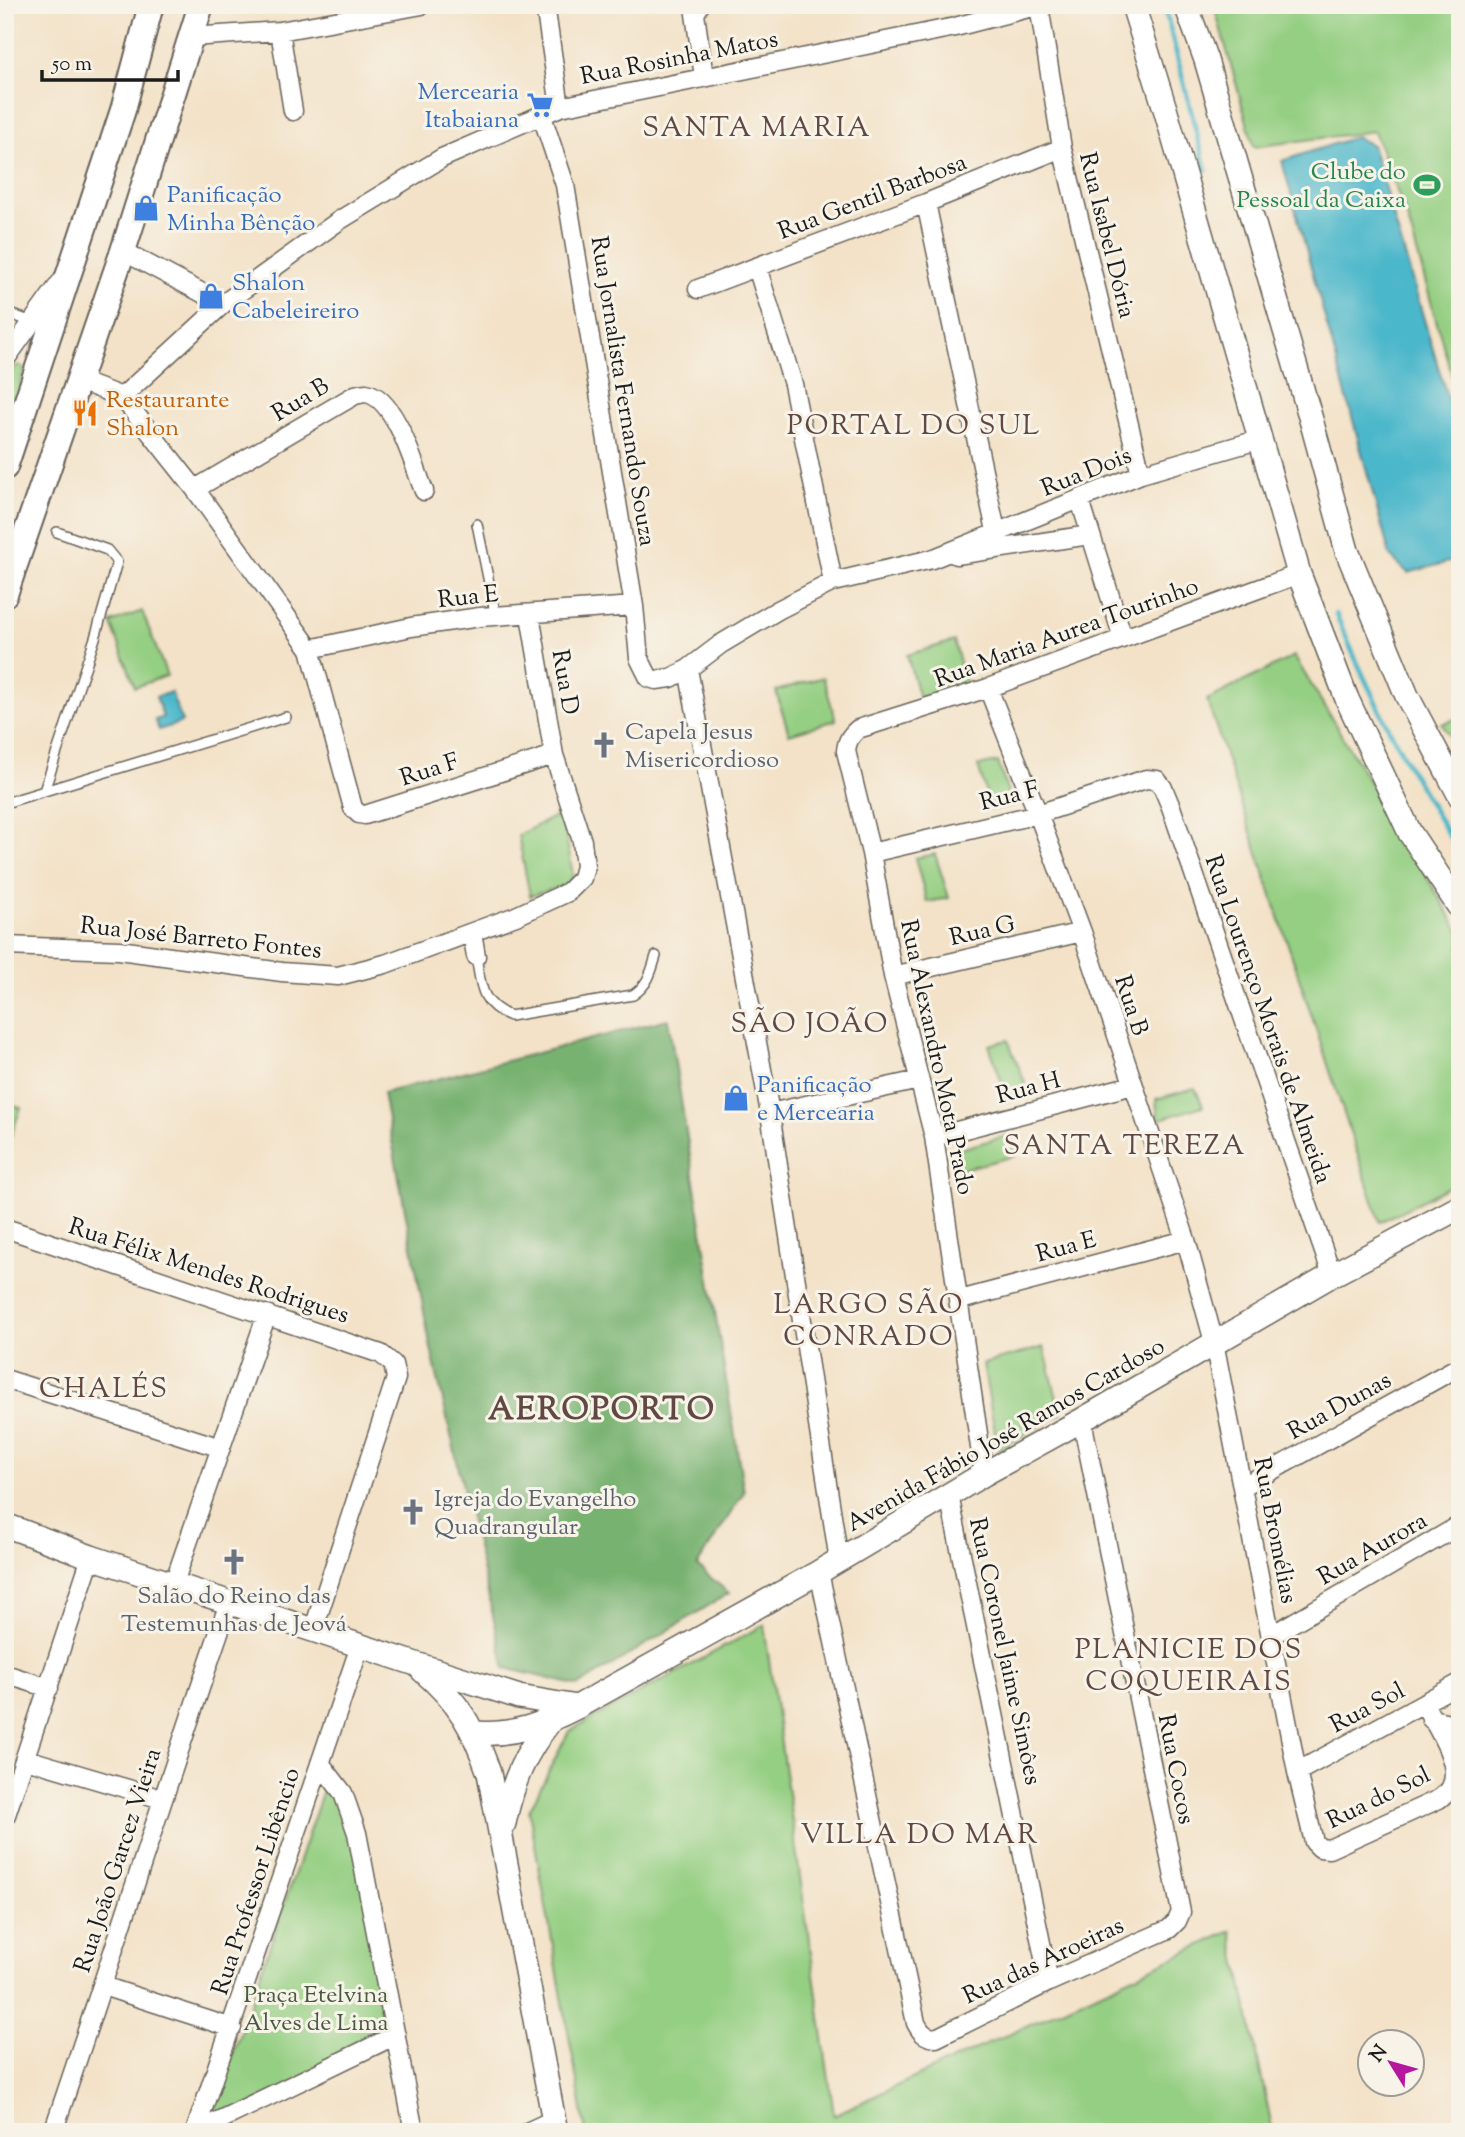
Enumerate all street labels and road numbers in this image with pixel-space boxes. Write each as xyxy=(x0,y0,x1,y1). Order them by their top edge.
street label: Rua Rosinha Matos xyxy=(578,23,781,95)
street label: Rua Gentil Barbosa xyxy=(773,146,972,249)
street label: Rua Isabel Dória xyxy=(1069,149,1143,322)
street label: Rua Jornalista Fernando Souza xyxy=(581,234,663,549)
street label: Rua B xyxy=(266,370,336,431)
street label: Rua Dois xyxy=(1036,439,1137,506)
street label: Rua Maria Aurea Tourinho xyxy=(930,570,1204,698)
street label: Rua E xyxy=(436,578,501,618)
street label: Rua D xyxy=(542,647,586,718)
street label: Rua F xyxy=(396,745,463,796)
street label: Rua F xyxy=(976,773,1043,821)
street label: Rua Lourenço Morais de Almeida xyxy=(1195,851,1339,1188)
street label: Rua G xyxy=(946,908,1019,956)
street label: Rua José Barreto Fontes xyxy=(78,909,323,969)
street label: Rua Alexandro Mota Prado xyxy=(890,917,982,1198)
street label: Rua B xyxy=(1104,971,1156,1040)
street label: Rua H xyxy=(992,1064,1065,1114)
street label: Rua Félix Mendes Rodrigues xyxy=(64,1210,353,1333)
street label: Rua E xyxy=(1033,1223,1101,1272)
street label: Avenida Fábio José Ramos Cardoso xyxy=(840,1330,1172,1541)
street label: Rua Dunas xyxy=(1282,1364,1398,1449)
street label: Rua Bromélias xyxy=(1243,1454,1305,1606)
street label: Rua Aurora xyxy=(1312,1505,1434,1595)
street label: Rua Coronel Jaime Simôes xyxy=(959,1515,1049,1788)
street label: Rua Sol xyxy=(1324,1675,1412,1743)
street label: Rua Cocos xyxy=(1148,1711,1202,1827)
street label: Rua João Garcez Vieira xyxy=(67,1744,171,1977)
street label: Rua do Sol xyxy=(1321,1759,1437,1839)
street label: Rua Professor Libêncio xyxy=(204,1764,310,2000)
street label: Rua das Aroeiras xyxy=(958,1910,1130,2014)

